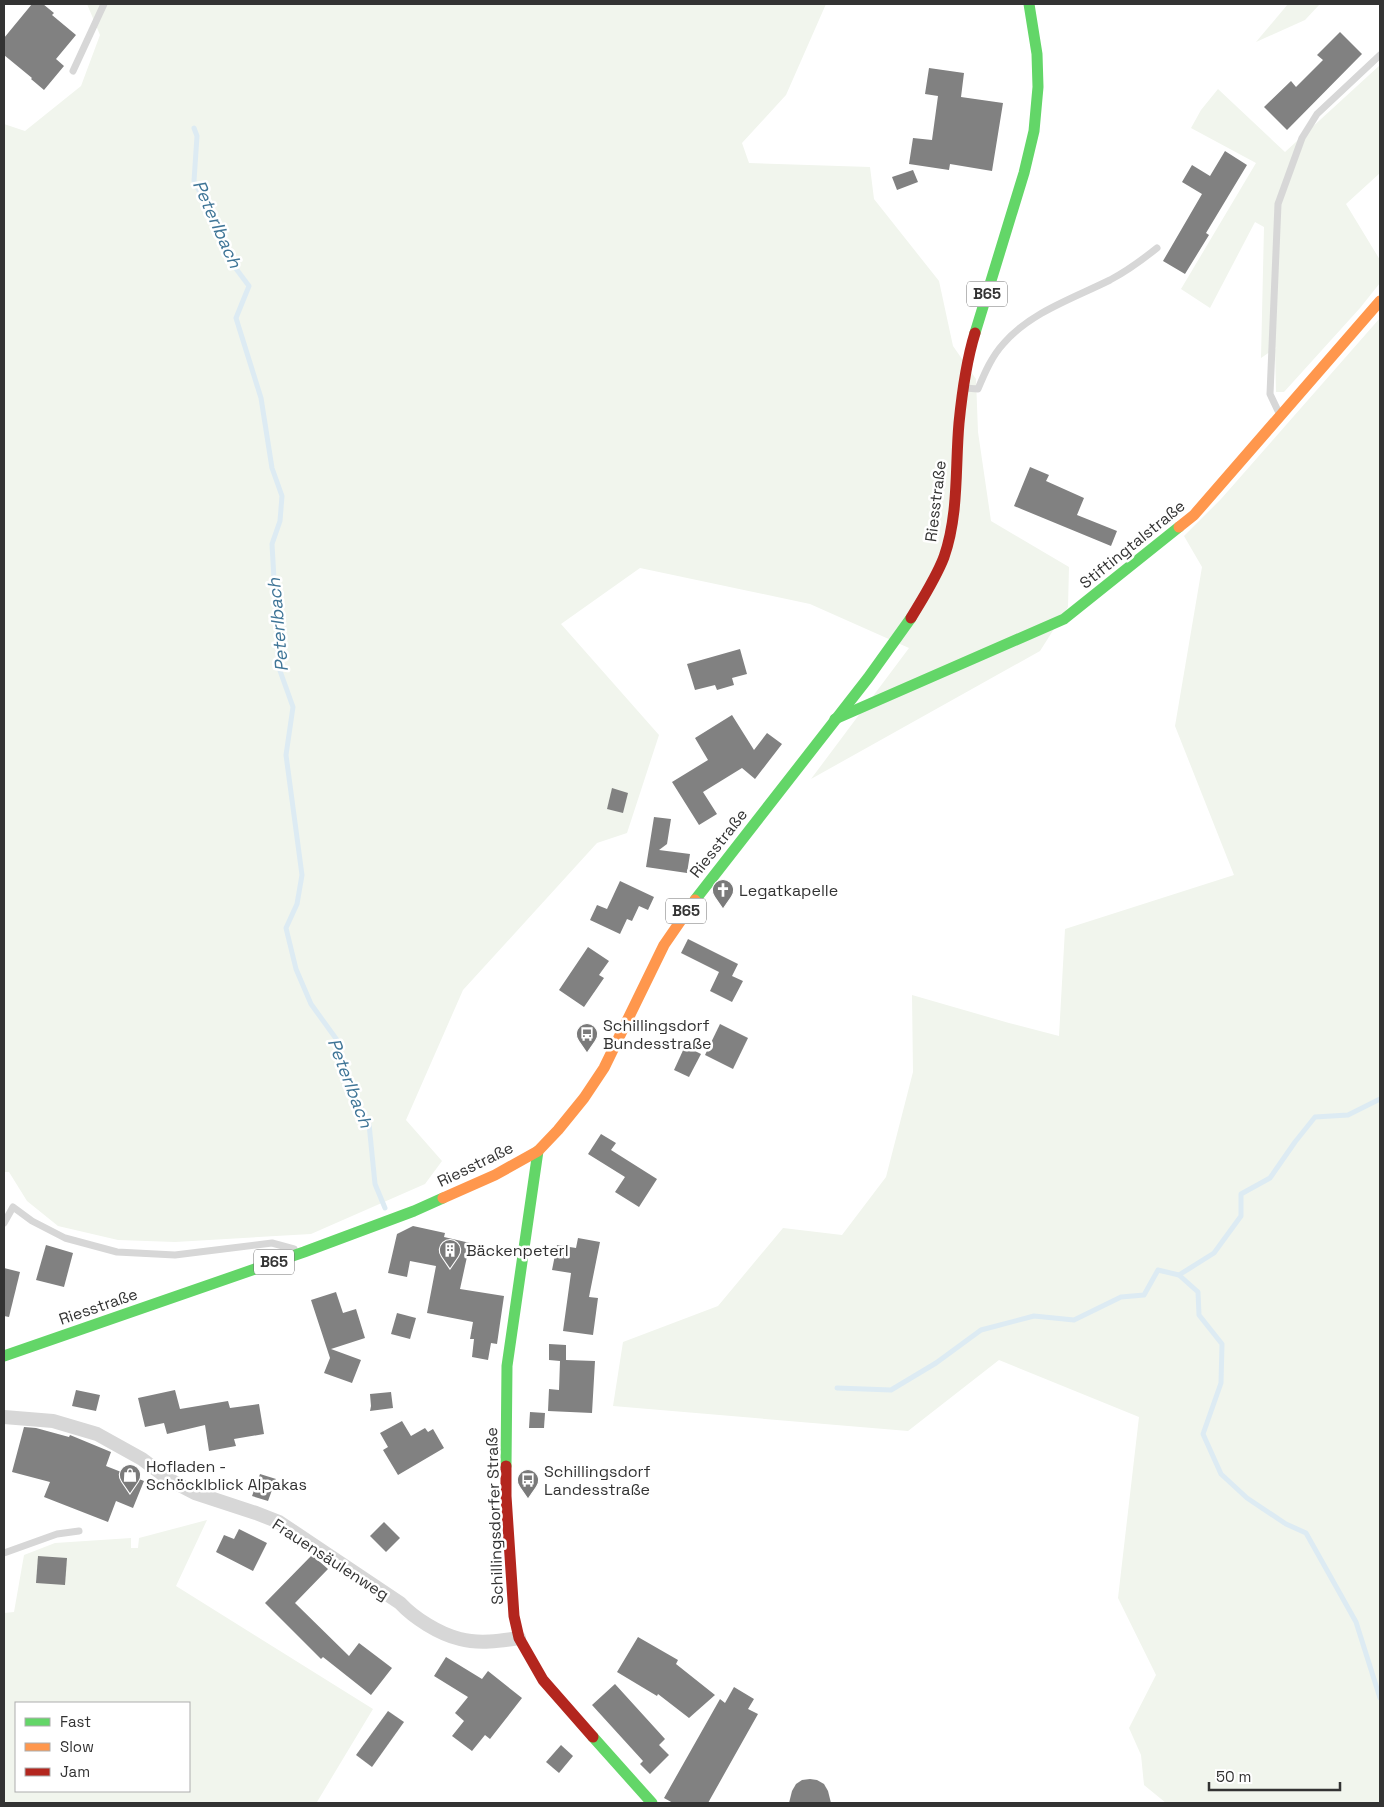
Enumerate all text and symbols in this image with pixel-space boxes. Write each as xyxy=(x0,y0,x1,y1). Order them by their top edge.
water label: Peterlbach xyxy=(188,176,247,272)
road number: B65 xyxy=(967,282,1007,306)
street label: Riesstraße xyxy=(920,459,951,543)
street label: Stiftingtalstraße xyxy=(1075,495,1189,593)
water label: Peterlbach xyxy=(262,576,293,673)
street label: Riesstraße xyxy=(685,805,752,882)
church icon: Legatkapelle xyxy=(711,878,735,909)
place label: Legatkapelle xyxy=(739,880,838,901)
road number: B65 xyxy=(666,898,706,924)
place label: Schillingsdorf Bundesstraße xyxy=(603,1015,711,1054)
bus stop icon: Schillingsdorf Bundesstraße xyxy=(575,1022,599,1053)
water label: Peterlbach xyxy=(323,1035,378,1132)
street label: Riesstraße xyxy=(434,1137,517,1192)
building icon: Bäckenpeterl xyxy=(438,1238,462,1269)
place label: Bäckenpeterl xyxy=(466,1240,569,1261)
road number: B65 xyxy=(254,1250,294,1274)
street label: Riesstraße xyxy=(56,1283,140,1330)
street label: Schillingsdorfer Straße xyxy=(481,1427,508,1605)
place label: Hofladen - Schöcklblick Alpakas xyxy=(146,1456,307,1495)
place label: Schillingsdorf Landesstraße xyxy=(544,1461,651,1500)
shop icon: Hofladen - Schöcklblick Alpakas xyxy=(118,1463,142,1494)
bus stop icon: Schillingsdorf Landesstraße xyxy=(516,1468,540,1499)
street label: Frauensäulenweg xyxy=(268,1514,393,1605)
legend xyxy=(15,1702,190,1792)
text: Fast xyxy=(60,1712,91,1731)
text: Slow xyxy=(60,1737,94,1756)
scale bar xyxy=(1209,1760,1340,1792)
text: Jam xyxy=(60,1762,90,1781)
text: 50 m xyxy=(1216,1767,1251,1786)

